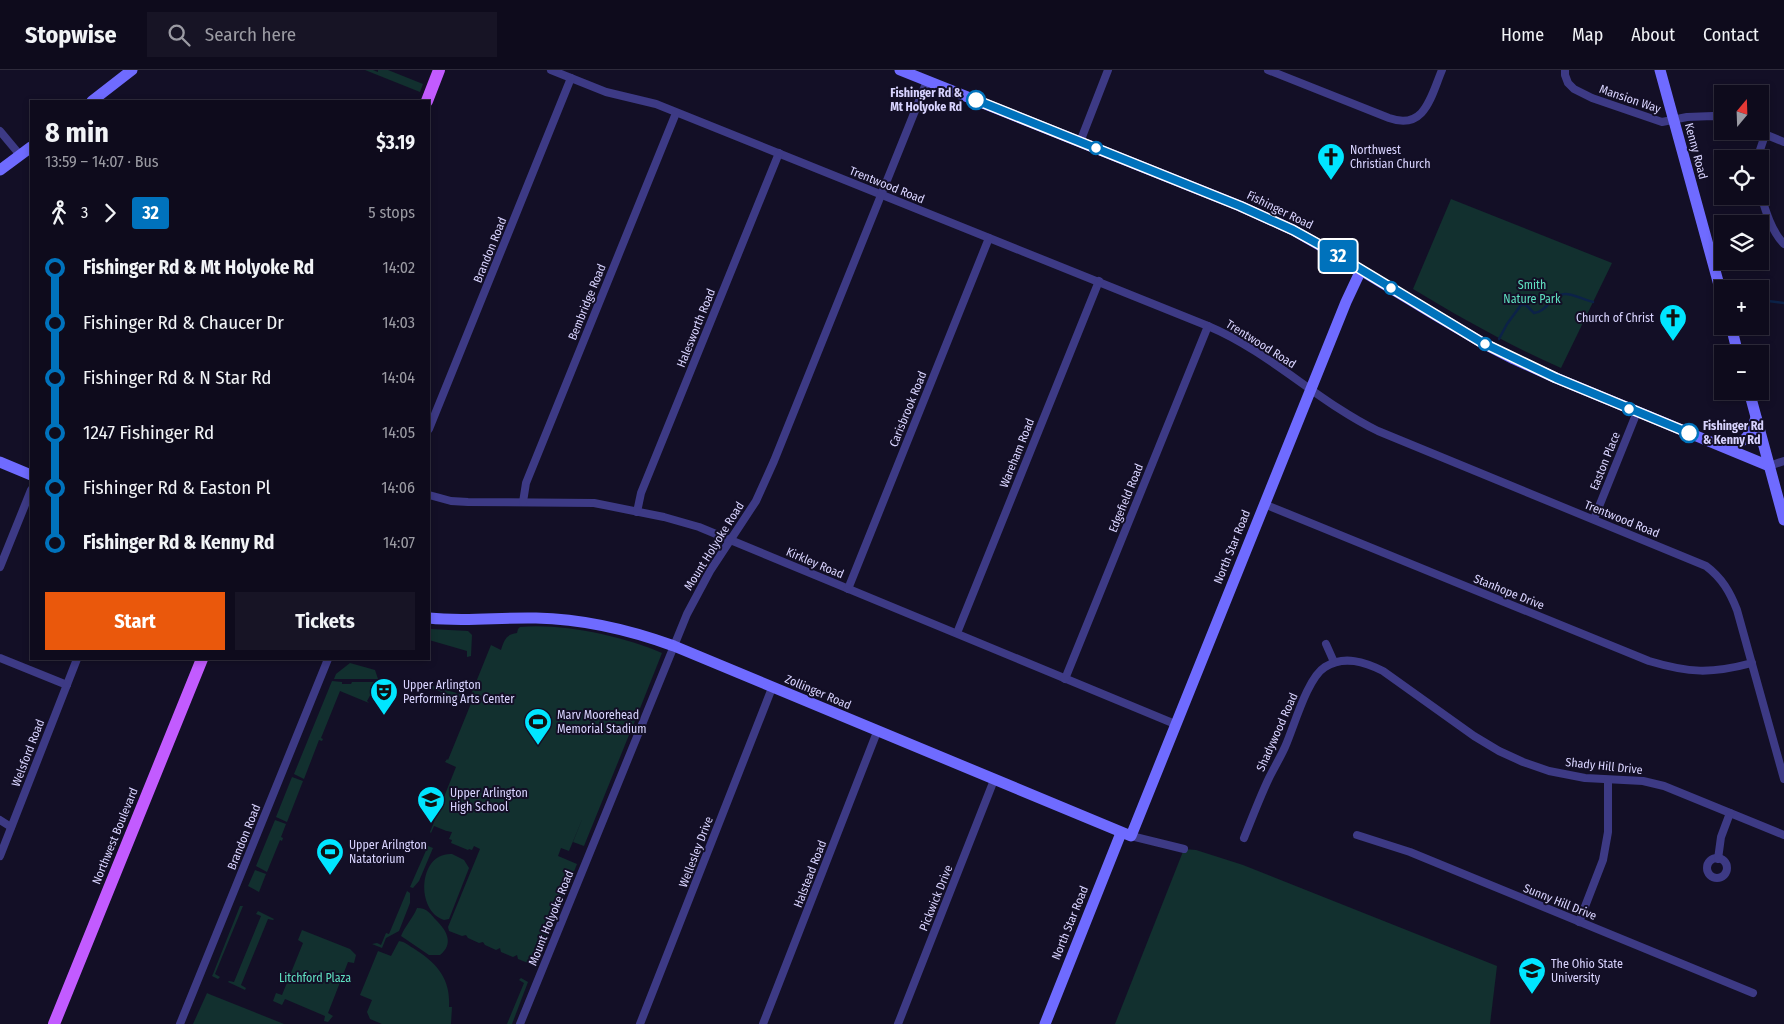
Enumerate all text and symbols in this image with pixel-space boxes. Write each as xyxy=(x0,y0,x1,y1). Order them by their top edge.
search box xyxy=(147,12,497,57)
text: Stopwise xyxy=(25,21,117,49)
icon: search xyxy=(165,21,193,49)
text: Search here xyxy=(205,23,296,46)
text: Home xyxy=(1501,24,1544,46)
text: Map xyxy=(1572,24,1603,46)
text: About xyxy=(1631,24,1675,46)
text: Contact xyxy=(1703,24,1759,46)
street label: Mansion Way xyxy=(1597,82,1663,116)
north arrow xyxy=(1714,85,1769,140)
map controls xyxy=(1714,85,1769,400)
place label: Fishinger Rd & Mt Holyoke Rd xyxy=(890,86,963,114)
marker: Fishinger Rd & Mt Holyoke Rd xyxy=(966,90,986,110)
text: 8 min xyxy=(45,116,109,149)
street label: Kenny Road xyxy=(1682,121,1710,181)
text: $3.19 xyxy=(376,131,415,154)
unlabelled marker xyxy=(1089,141,1103,155)
church icon: Northwest Christian Church xyxy=(1316,142,1346,181)
place label: Northwest Christian Church xyxy=(1350,143,1431,171)
button: locate xyxy=(1714,150,1769,205)
text: 13:59 – 14:07 · Bus xyxy=(45,152,159,171)
street label: Trentwood Road xyxy=(847,164,927,206)
street label: Fishinger Road xyxy=(1245,188,1315,232)
icon: walk xyxy=(45,199,73,227)
icon: forward xyxy=(96,199,124,227)
text: 32 xyxy=(142,202,159,224)
text: 3 xyxy=(81,203,88,222)
text: 5 stops xyxy=(368,203,415,222)
street label: Brandon Road xyxy=(471,215,509,285)
button: layers xyxy=(1714,215,1769,270)
line badge: 32 xyxy=(1316,240,1360,272)
text: 32 xyxy=(1330,245,1346,267)
text: Fishinger Rd & Mt Holyoke Rd xyxy=(83,256,314,279)
text: 14:02 xyxy=(382,258,415,277)
street label: Bembridge Road xyxy=(565,262,609,342)
park label: Smith Nature Park xyxy=(1503,278,1561,306)
button: + xyxy=(1714,280,1769,335)
unlabelled marker xyxy=(1384,281,1398,295)
street label: Halesworth Road xyxy=(674,287,718,369)
church icon: Church of Christ xyxy=(1658,303,1688,342)
text: Fishinger Rd & Chaucer Dr xyxy=(83,311,284,334)
place label: Church of Christ xyxy=(1576,311,1654,325)
text: 14:03 xyxy=(382,313,415,332)
street label: Trentwood Road xyxy=(1223,317,1299,371)
unlabelled marker xyxy=(1478,337,1492,351)
button: − xyxy=(1714,345,1769,400)
text: Fishinger Rd & N Star Rd xyxy=(83,366,272,389)
text: 14:04 xyxy=(382,368,415,387)
street label: Carisbrook Road xyxy=(886,369,930,449)
unlabelled marker xyxy=(1622,402,1636,416)
street label: Wareham Road xyxy=(997,416,1037,490)
place label: Fishinger Rd & Kenny Rd xyxy=(1703,419,1764,447)
text: 1247 Fishinger Rd xyxy=(83,421,214,444)
text: 14:05 xyxy=(382,423,415,442)
marker: Fishinger Rd & Kenny Rd xyxy=(1679,423,1699,443)
street label: Easton Place xyxy=(1587,430,1623,492)
street label: Edgefield Road xyxy=(1106,462,1146,534)
text: Fishinger Rd & Easton Pl xyxy=(83,476,271,499)
text: 14:06 xyxy=(381,478,415,497)
street label: Trentwood Road xyxy=(1582,498,1662,540)
street label: Mount Holyoke Road xyxy=(681,499,747,593)
street label: North Star Road xyxy=(1211,508,1253,586)
text: Fishinger Rd & Kenny Rd xyxy=(83,531,274,554)
text: 14:07 xyxy=(383,533,415,552)
street label: Kirkley Road xyxy=(784,545,846,581)
street label: Stanhope Drive xyxy=(1472,571,1547,613)
button: Start xyxy=(45,592,225,650)
button: Tickets xyxy=(235,592,415,650)
street label: Zollinger Road xyxy=(783,672,853,712)
theatre icon: Upper Arlington Performing Arts Center xyxy=(369,677,399,716)
place label: Upper Arlington Performing Arts Center xyxy=(403,678,515,706)
street label: Shadywood Road xyxy=(1253,691,1301,773)
sports icon: Marv Moorehead Memorial Stadium xyxy=(523,707,553,746)
place label: Marv Moorehead Memorial Stadium xyxy=(557,708,647,736)
street label: Welsford Road xyxy=(9,717,47,789)
street label: Shady Hill Drive xyxy=(1565,755,1643,777)
school or university icon: Upper Arlington High School xyxy=(416,785,446,824)
street label: Northwest Boulevard xyxy=(89,786,141,886)
place label: Upper Arlington High School xyxy=(450,786,528,814)
street label: Brandon Road xyxy=(225,802,263,872)
street label: Wellesley Drive xyxy=(676,815,716,889)
sports icon: Upper Arilngton Natatorium xyxy=(315,837,345,876)
place label: Upper Arilngton Natatorium xyxy=(349,838,427,866)
street label: Halstead Road xyxy=(791,838,829,910)
street label: Pickwick Drive xyxy=(916,863,956,933)
street label: Mount Holyoke Road xyxy=(525,868,577,968)
street label: Sunny Hill Drive xyxy=(1521,881,1599,923)
street label: North Star Road xyxy=(1049,884,1091,962)
school or university icon: The Ohio State University xyxy=(1517,956,1547,995)
place label: The Ohio State University xyxy=(1551,957,1623,985)
park label: Litchford Plaza xyxy=(279,971,351,985)

